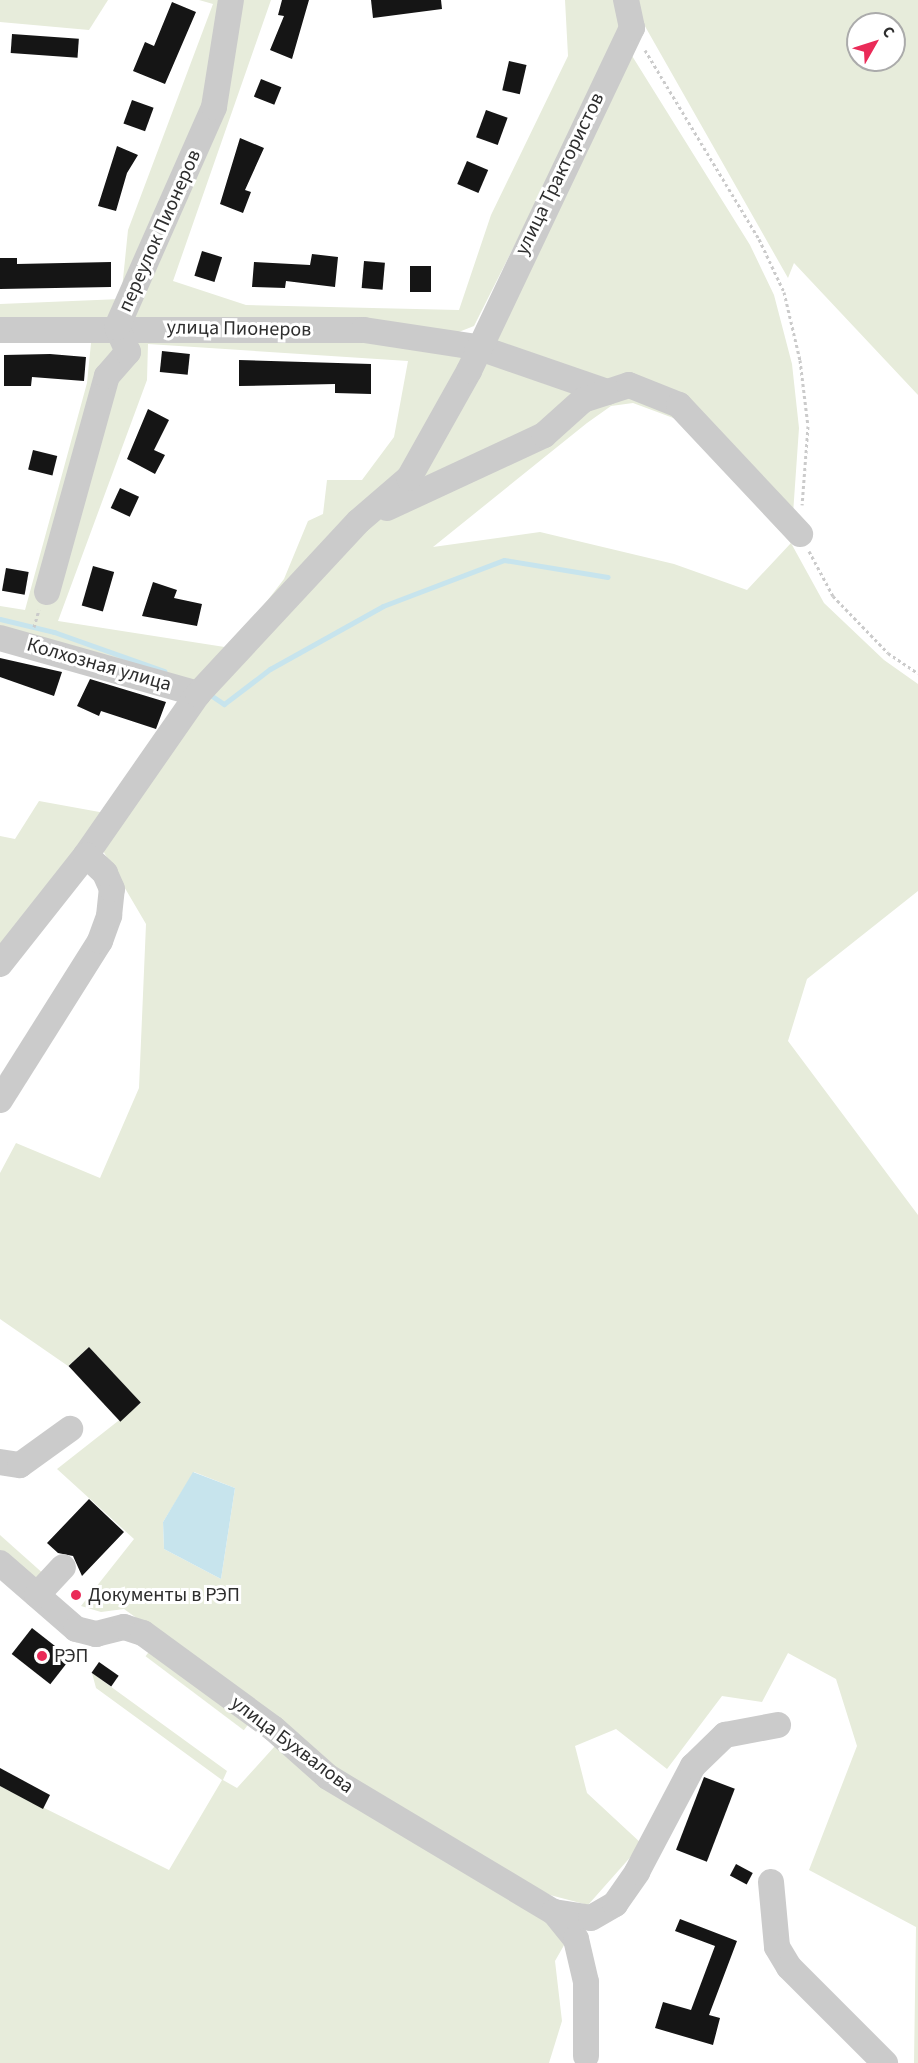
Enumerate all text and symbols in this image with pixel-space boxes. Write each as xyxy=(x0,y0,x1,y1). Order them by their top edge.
north arrow xyxy=(846,12,906,72)
text: С xyxy=(877,21,900,42)
street label: улица Трактористов xyxy=(510,89,610,259)
street label: переулок Пионеров xyxy=(113,146,207,316)
street label: улица Пионеров xyxy=(166,316,312,342)
street label: Колхозная улица xyxy=(24,633,174,697)
place label: Документы в РЭП xyxy=(88,1583,240,1607)
marker: Документы в РЭП xyxy=(69,1588,83,1602)
place label: РЭП xyxy=(54,1644,89,1668)
marker: РЭП xyxy=(35,1649,49,1663)
street label: улица Бухвалова xyxy=(226,1691,358,1799)

